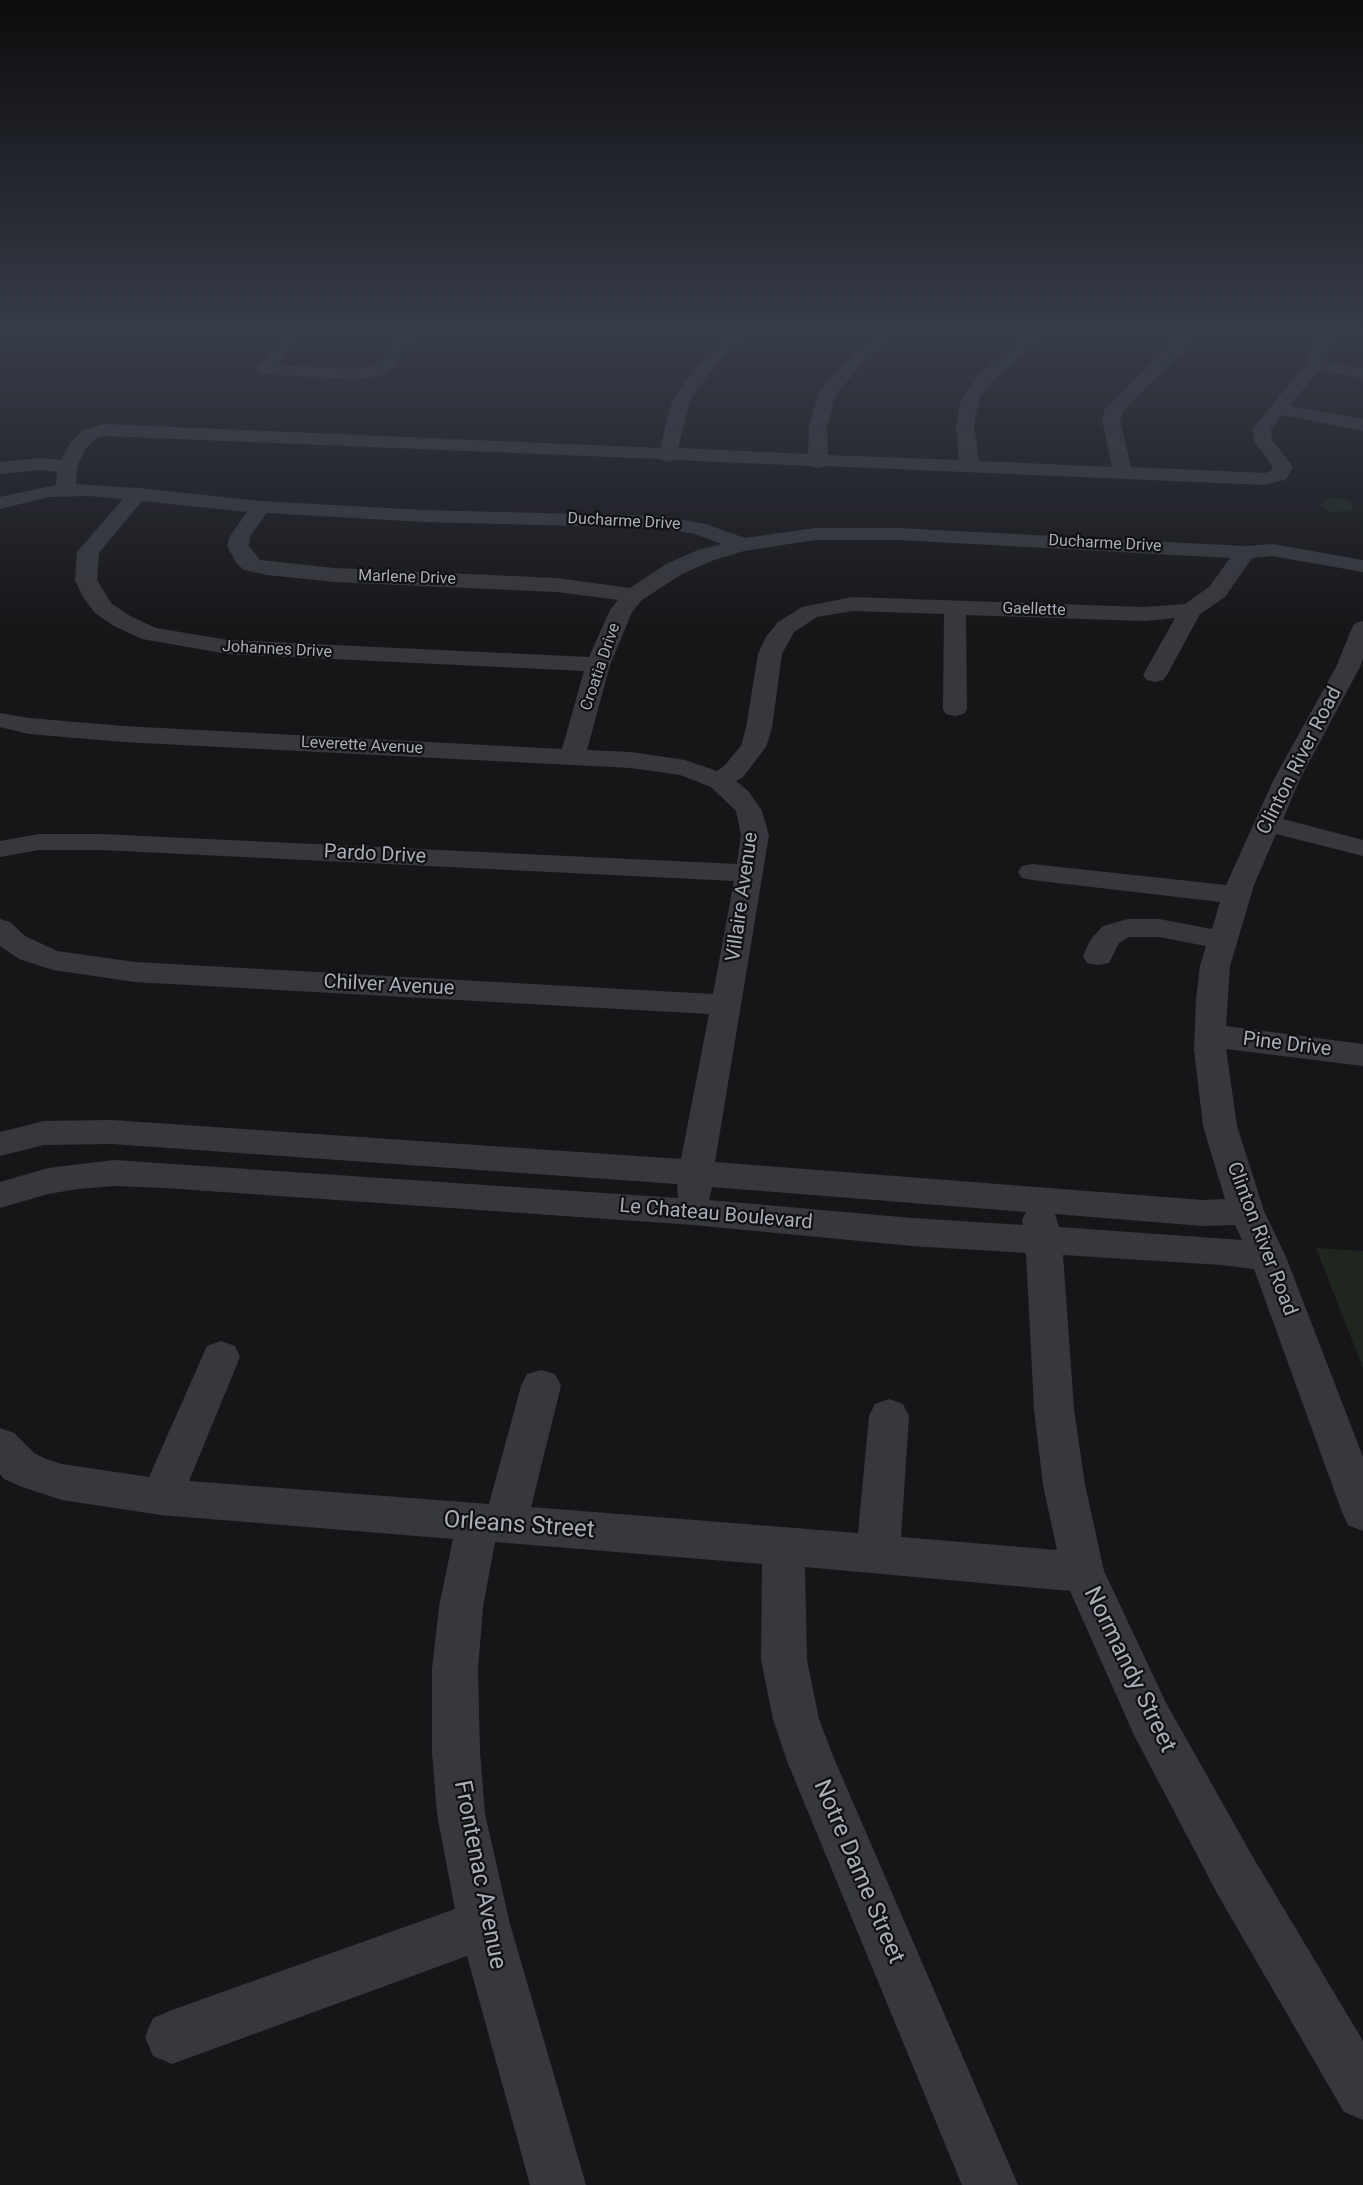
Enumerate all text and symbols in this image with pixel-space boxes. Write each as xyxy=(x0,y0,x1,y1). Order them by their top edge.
street label: Ducharme Drive xyxy=(567,509,681,535)
street label: Ducharme Drive xyxy=(1048,531,1162,557)
street label: Marlene Drive xyxy=(358,567,456,589)
street label: Gaellette xyxy=(1002,599,1066,621)
street label: Croatia Drive xyxy=(577,621,625,713)
street label: Johannes Drive xyxy=(222,638,332,662)
street label: Clinton River Road xyxy=(1252,683,1348,839)
street label: Leverette Avenue xyxy=(301,733,423,759)
street label: Villaire Avenue xyxy=(722,831,764,963)
street label: Pardo Drive xyxy=(323,840,427,870)
street label: Chilver Avenue xyxy=(323,971,455,1001)
street label: Pine Drive xyxy=(1241,1028,1333,1062)
street label: Clinton River Road xyxy=(1221,1159,1301,1319)
street label: Le Chateau Boulevard xyxy=(618,1195,814,1235)
street label: Orleans Street xyxy=(443,1506,595,1546)
street label: Normandy Street xyxy=(1077,1583,1181,1757)
street label: Notre Dame Street xyxy=(806,1776,910,1968)
street label: Frontenac Avenue xyxy=(447,1778,511,1972)

